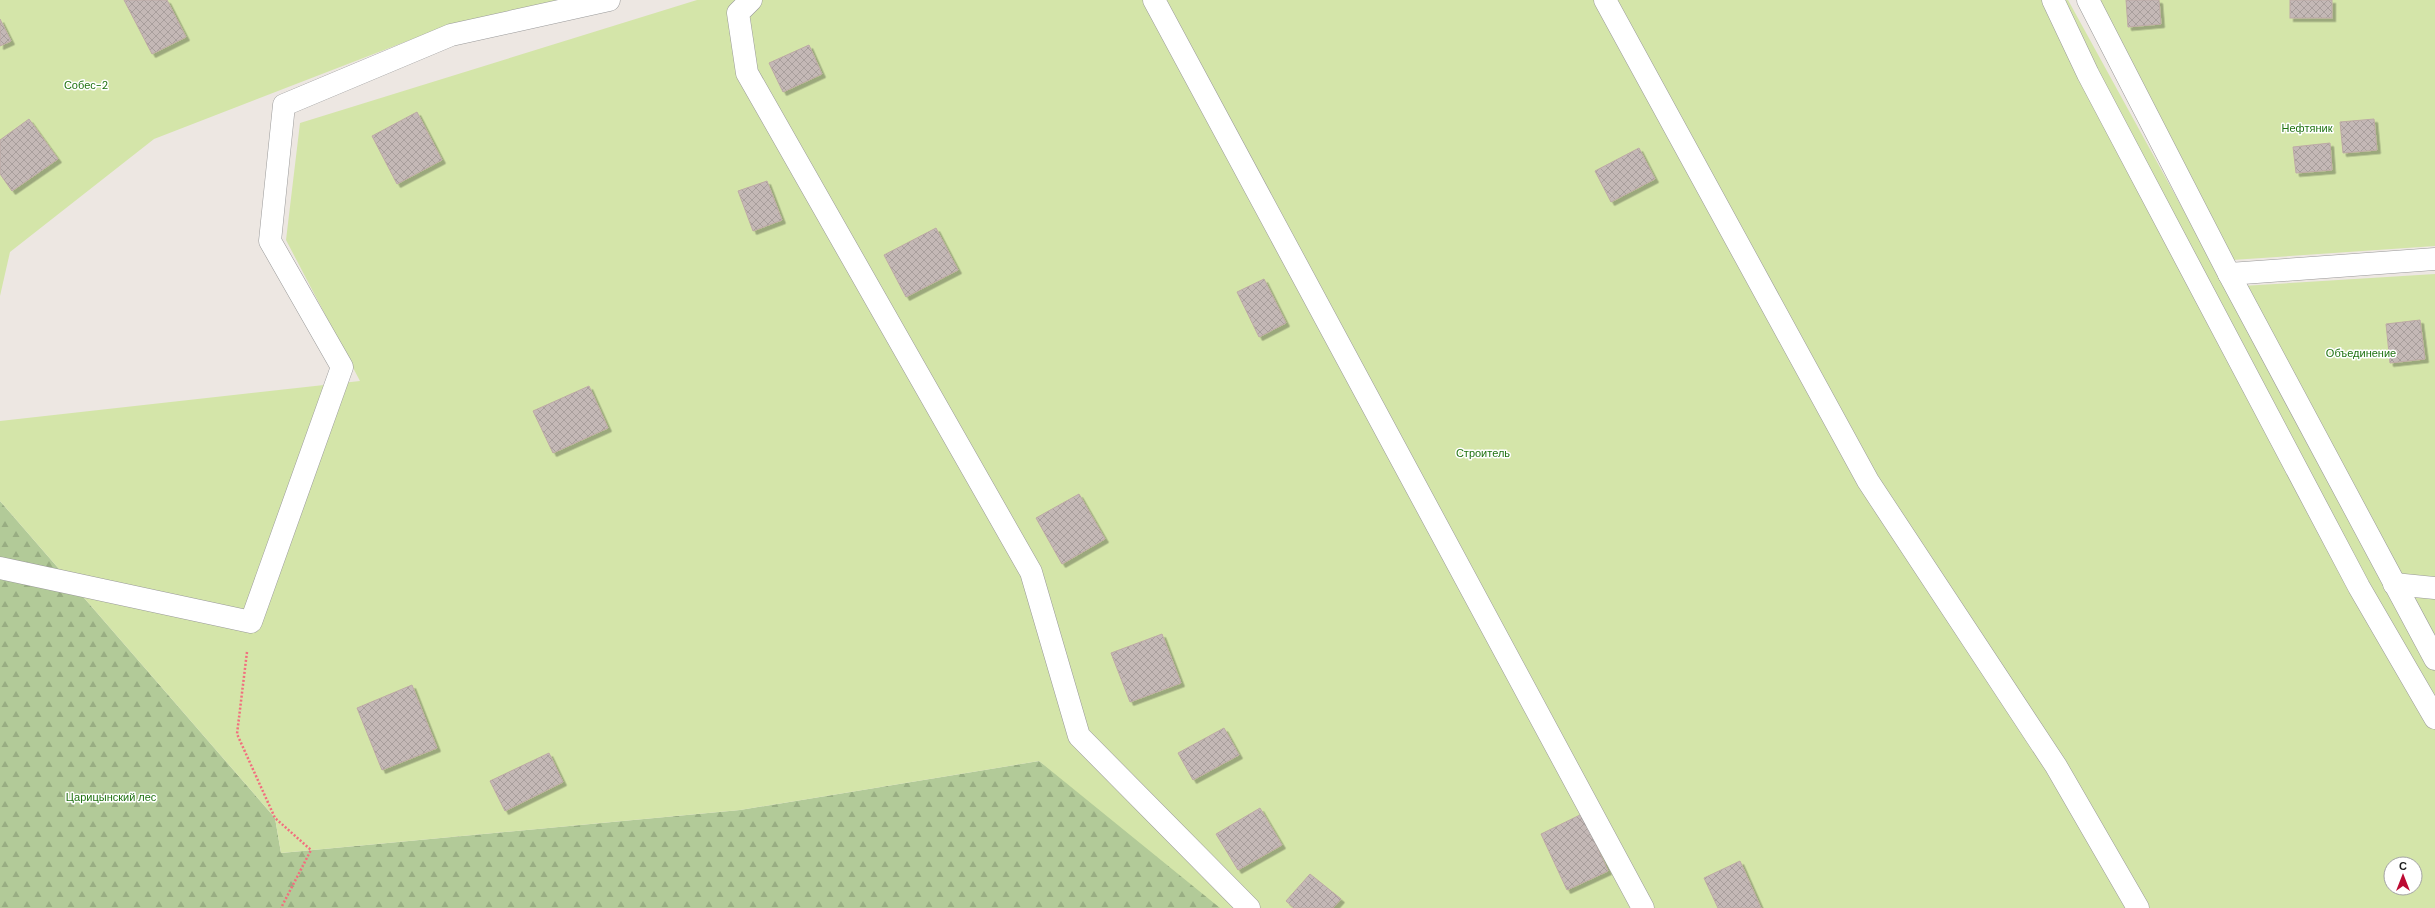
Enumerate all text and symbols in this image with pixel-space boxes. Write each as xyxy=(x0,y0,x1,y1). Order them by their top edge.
park label: Собес-2 xyxy=(64,78,108,92)
park label: Нефтяник xyxy=(2282,121,2333,135)
park label: Объединение xyxy=(2326,346,2396,360)
park label: Строитель xyxy=(1456,446,1510,460)
park label: Царицынский лес xyxy=(66,790,157,804)
north arrow xyxy=(2383,856,2423,896)
text: С xyxy=(2399,859,2407,873)

